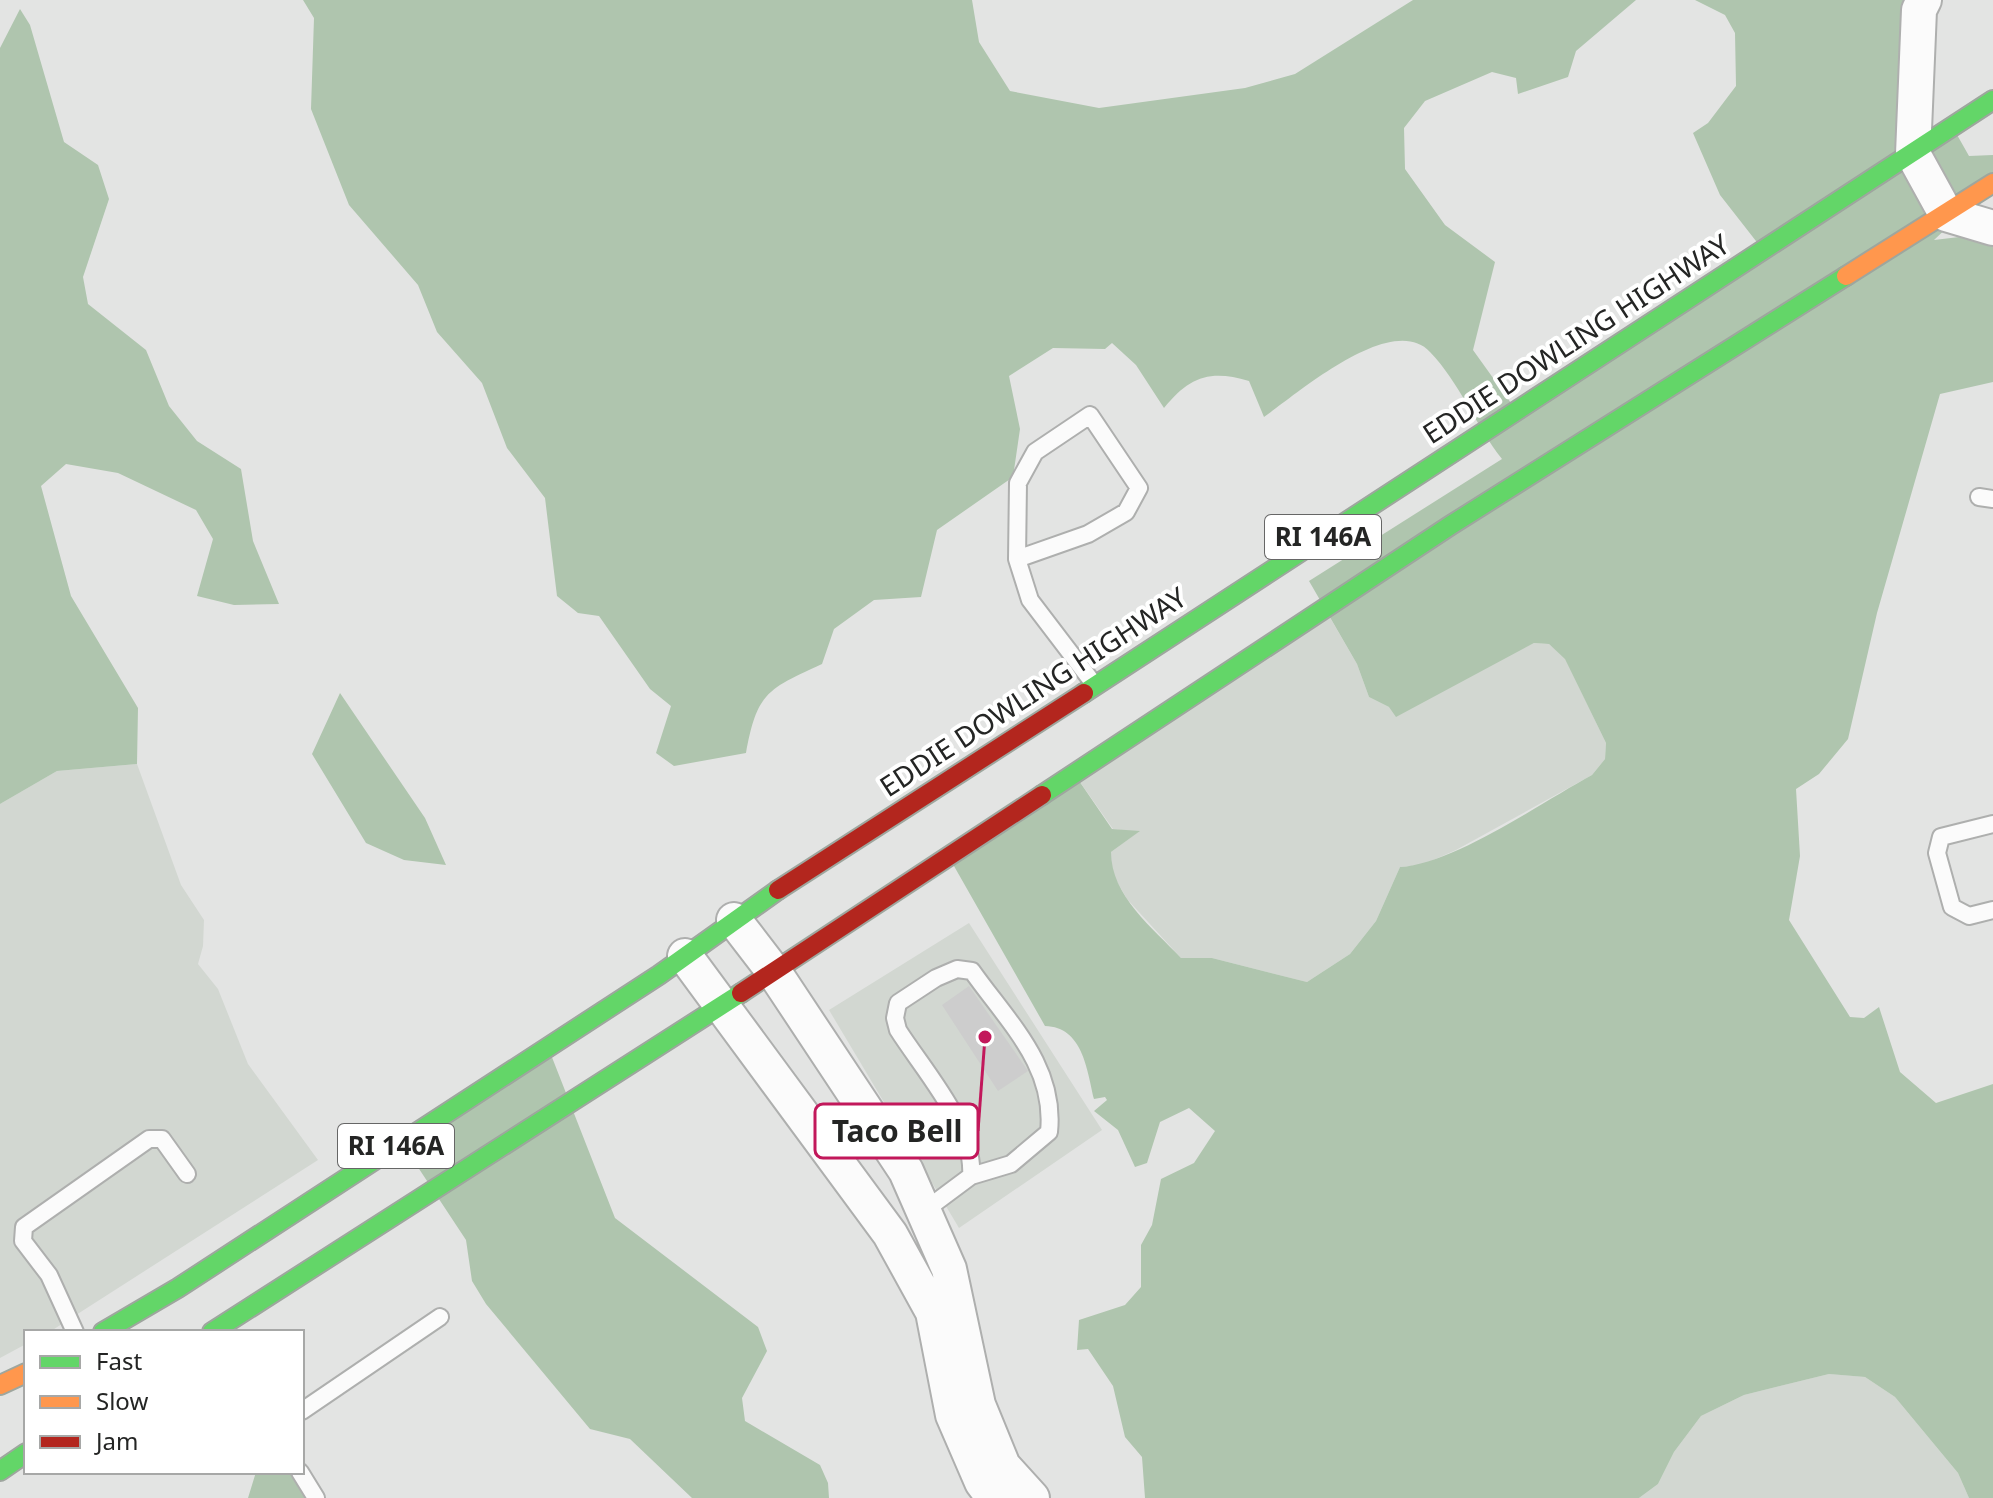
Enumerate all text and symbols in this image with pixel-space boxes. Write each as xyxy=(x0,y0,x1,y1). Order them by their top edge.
street label: EDDIE DOWLING HIGHWAY xyxy=(1415,225,1736,452)
road number: RI 146A xyxy=(1265,515,1381,559)
street label: EDDIE DOWLING HIGHWAY xyxy=(872,578,1193,805)
callout: Taco Bell xyxy=(815,1104,978,1158)
text: Taco Bell xyxy=(832,1110,962,1151)
road number: RI 146A xyxy=(338,1124,454,1168)
legend xyxy=(24,1330,304,1474)
text: Fast xyxy=(96,1344,142,1377)
text: Slow xyxy=(96,1384,148,1417)
text: Jam xyxy=(94,1424,138,1457)

